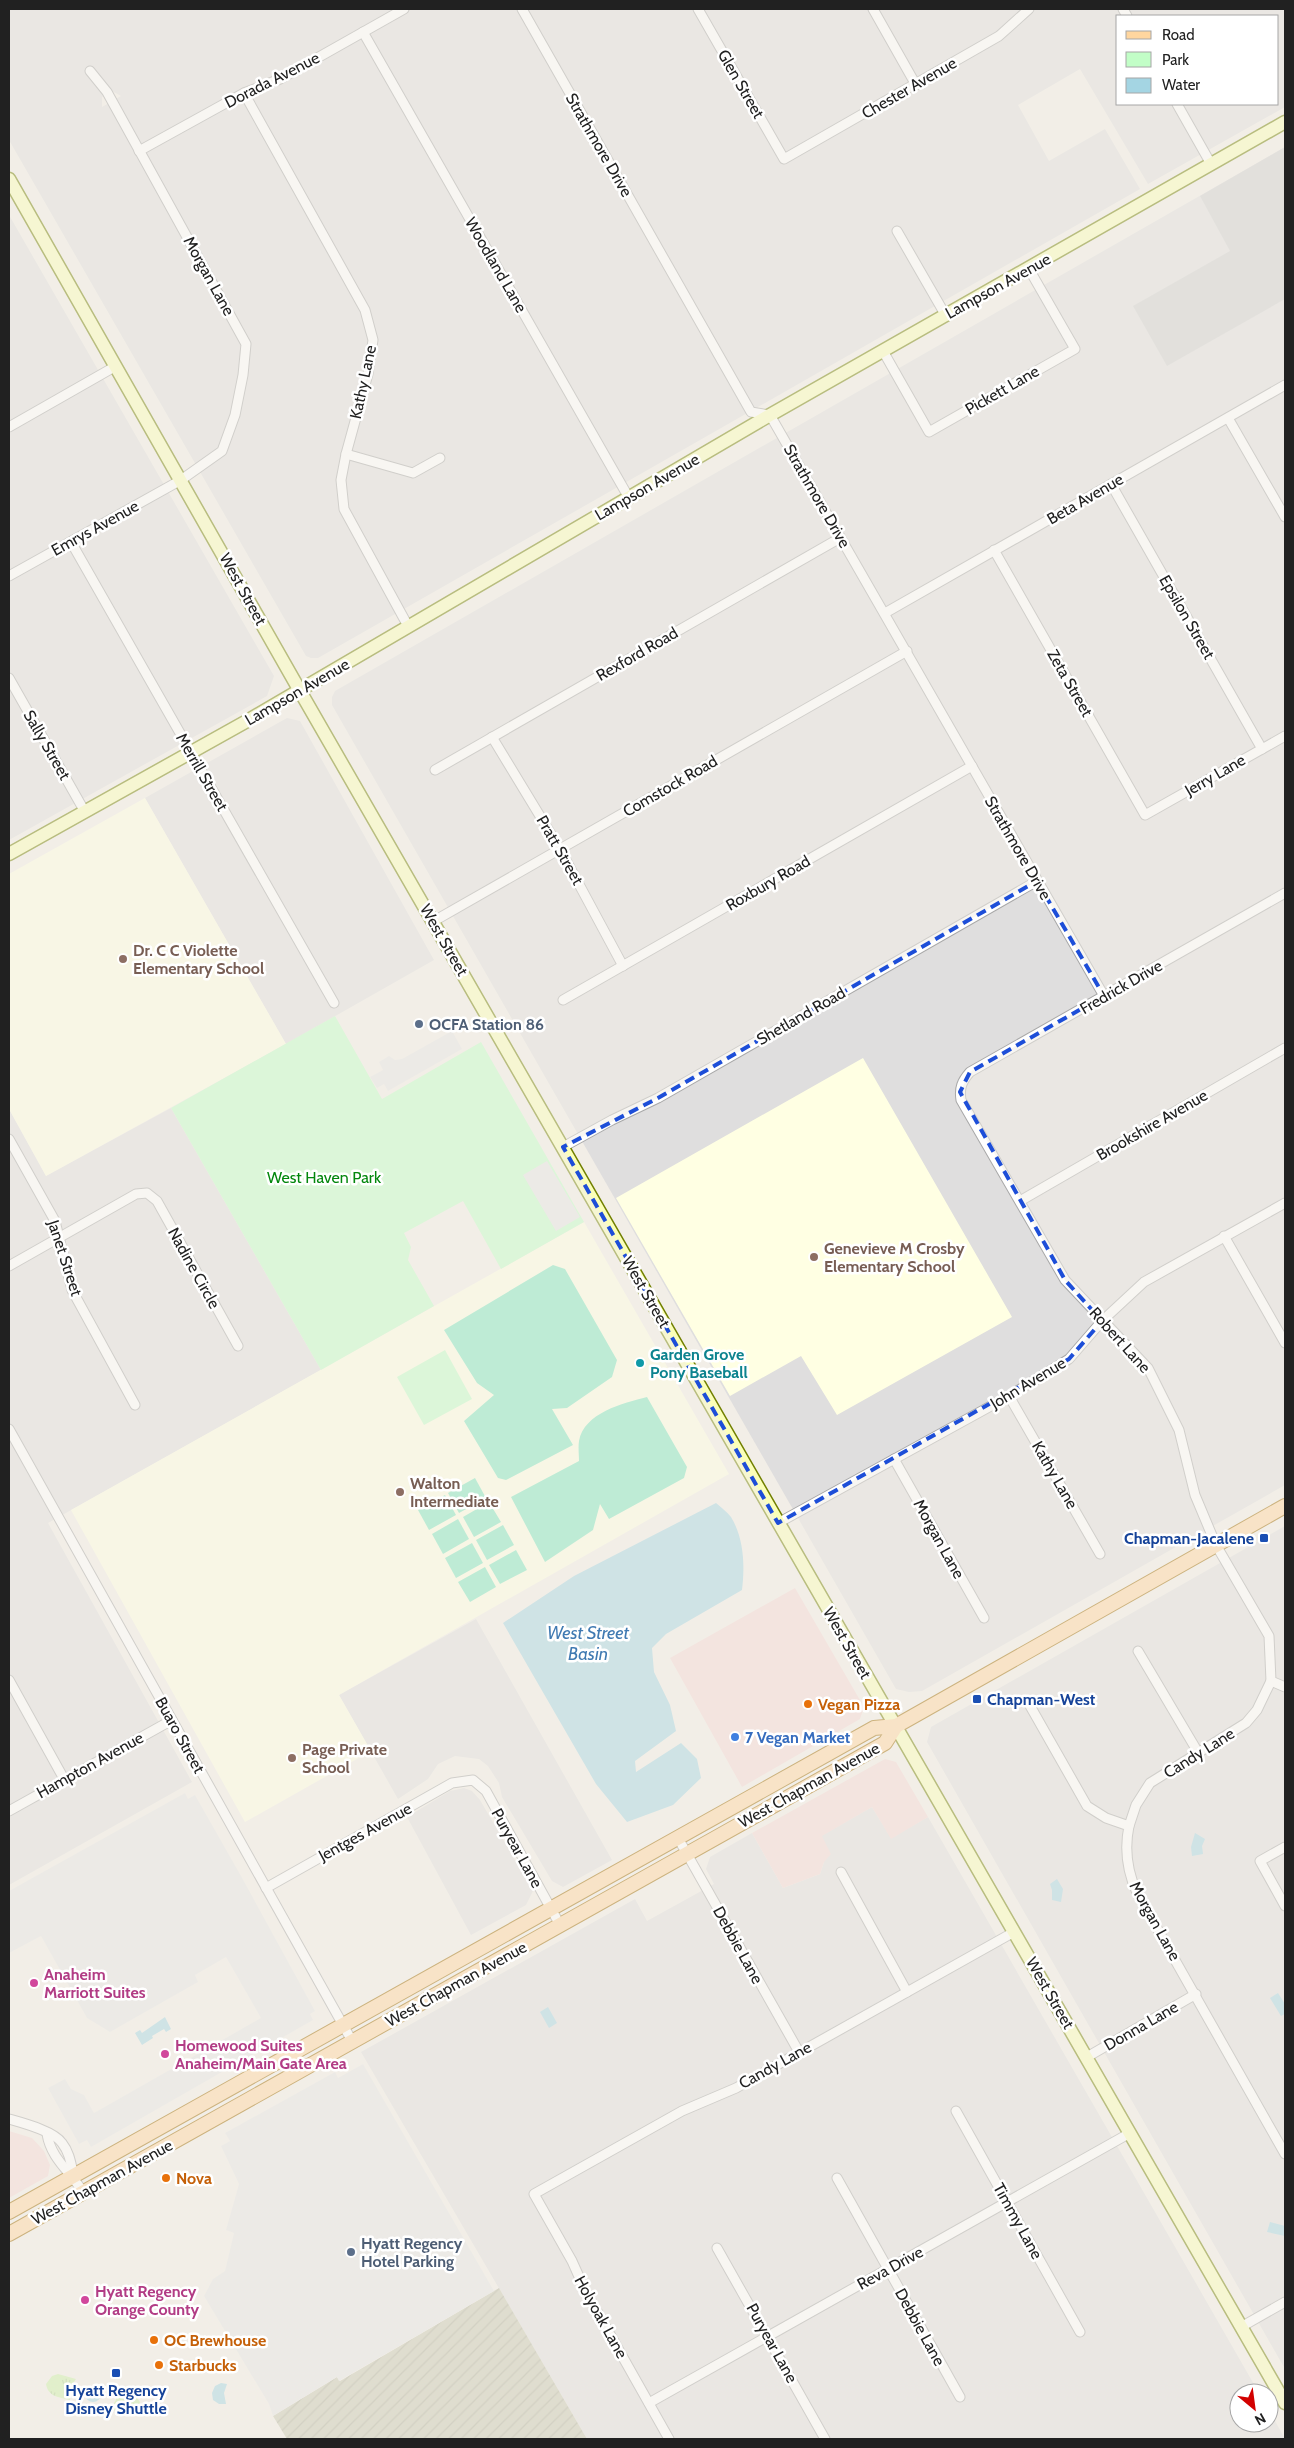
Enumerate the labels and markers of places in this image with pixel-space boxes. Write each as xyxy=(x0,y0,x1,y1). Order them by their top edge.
place label: Dr. C C Violette Elementary School xyxy=(133,941,264,978)
marker: Dr. C C Violette Elementary School xyxy=(117,953,129,965)
place label: OCFA Station 86 xyxy=(429,1015,544,1034)
marker: OCFA Station 86 xyxy=(413,1018,425,1030)
place label: Genevieve M Crosby Elementary School xyxy=(824,1239,965,1276)
marker: Genevieve M Crosby Elementary School xyxy=(808,1251,820,1263)
place label: Garden Grove Pony Baseball xyxy=(650,1345,748,1382)
marker: Garden Grove Pony Baseball xyxy=(634,1357,646,1369)
place label: Walton Intermediate xyxy=(410,1474,499,1511)
marker: Walton Intermediate xyxy=(394,1486,406,1498)
place label: Chapman-Jacalene xyxy=(1124,1529,1254,1548)
marker: Chapman-Jacalene xyxy=(1258,1532,1270,1544)
place label: Chapman-West xyxy=(987,1690,1096,1709)
marker: Chapman-West xyxy=(971,1693,983,1705)
place label: Vegan Pizza xyxy=(818,1695,900,1714)
marker: Vegan Pizza xyxy=(802,1698,814,1710)
place label: 7 Vegan Market xyxy=(745,1728,851,1747)
marker: 7 Vegan Market xyxy=(729,1731,741,1743)
place label: Page Private School xyxy=(302,1740,387,1777)
marker: Page Private School xyxy=(286,1752,298,1764)
place label: Anaheim Marriott Suites xyxy=(44,1965,146,2002)
marker: Anaheim Marriott Suites xyxy=(28,1977,40,1989)
place label: Homewood Suites Anaheim/Main Gate Area xyxy=(175,2036,347,2073)
marker: Homewood Suites Anaheim/Main Gate Area xyxy=(159,2048,171,2060)
place label: Nova xyxy=(176,2169,212,2188)
marker: Nova xyxy=(160,2172,172,2184)
place label: Hyatt Regency Hotel Parking xyxy=(361,2234,463,2271)
marker: Hyatt Regency Hotel Parking xyxy=(345,2246,357,2258)
place label: Hyatt Regency Orange County xyxy=(95,2282,200,2319)
marker: Hyatt Regency Orange County xyxy=(79,2294,91,2306)
place label: OC Brewhouse xyxy=(164,2331,266,2350)
marker: OC Brewhouse xyxy=(148,2334,160,2346)
place label: Starbucks xyxy=(169,2356,237,2375)
marker: Starbucks xyxy=(153,2359,165,2371)
marker: Hyatt Regency Disney Shuttle xyxy=(110,2367,122,2379)
place label: Hyatt Regency Disney Shuttle xyxy=(65,2381,167,2418)

